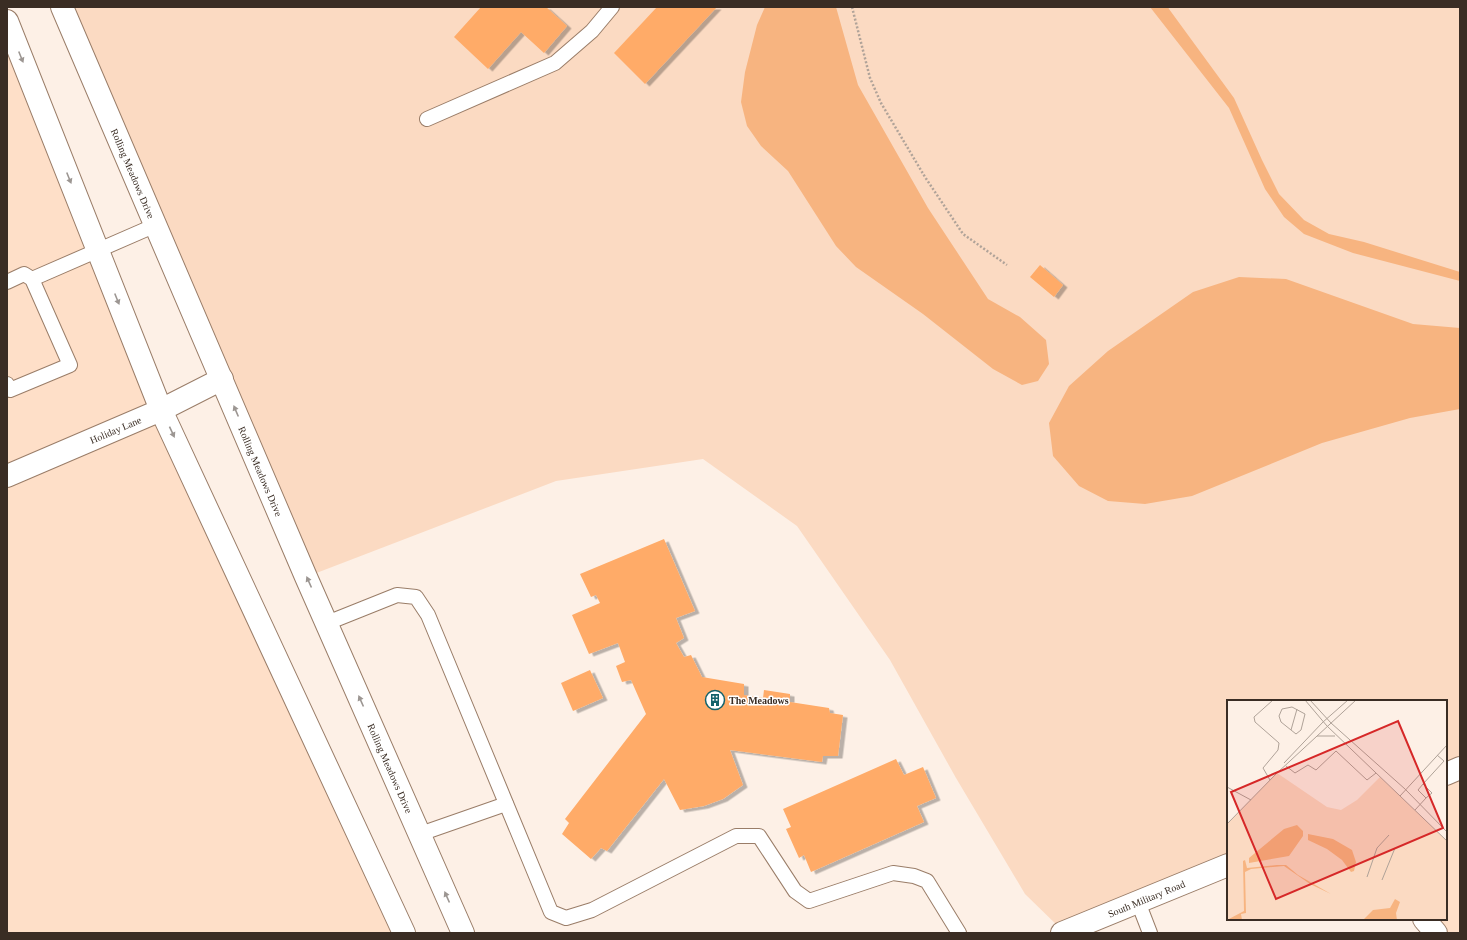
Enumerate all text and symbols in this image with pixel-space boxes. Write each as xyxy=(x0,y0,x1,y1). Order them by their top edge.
one-way arrow xyxy=(19,52,25,64)
street label: Rolling Meadows Drive xyxy=(109,127,158,221)
one-way arrow xyxy=(67,172,73,184)
one-way arrow xyxy=(115,293,121,305)
one-way arrow xyxy=(232,405,238,417)
street label: Holiday Lane xyxy=(88,413,143,445)
street label: Rolling Meadows Drive xyxy=(237,425,285,518)
one-way arrow xyxy=(169,426,175,438)
one-way arrow xyxy=(306,577,312,588)
building icon: The Meadows xyxy=(704,689,726,711)
one-way arrow xyxy=(358,695,364,707)
place label: The Meadows xyxy=(729,695,789,706)
inset map xyxy=(1227,700,1447,920)
street label: Rolling Meadows Drive xyxy=(366,722,415,815)
street label: South Military Road xyxy=(1106,878,1186,919)
one-way arrow xyxy=(444,891,450,903)

